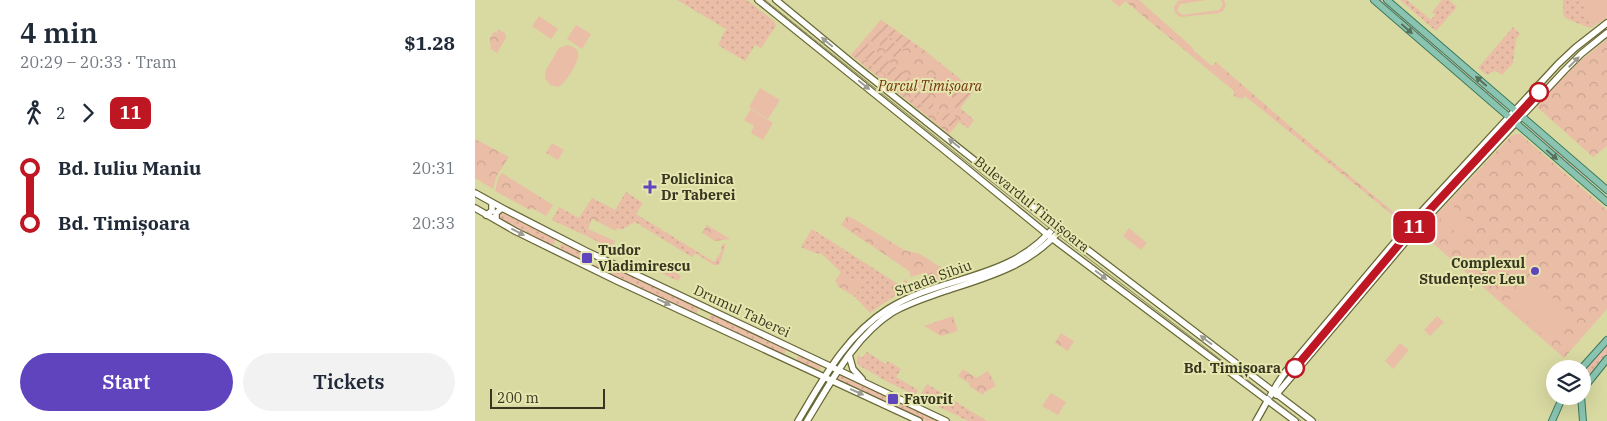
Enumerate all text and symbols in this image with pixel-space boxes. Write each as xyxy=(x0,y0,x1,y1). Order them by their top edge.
text: 4 min xyxy=(20,14,98,51)
one-way arrow xyxy=(1401,23,1413,35)
text: $1.28 xyxy=(404,31,455,55)
one-way arrow xyxy=(821,37,833,48)
text: 20:29 – 20:33 · Tram xyxy=(20,52,177,72)
one-way arrow xyxy=(1567,56,1579,68)
one-way arrow xyxy=(1475,75,1487,87)
park label: Parcul Timișoara xyxy=(877,77,982,95)
one-way arrow xyxy=(857,79,870,90)
unlabelled marker xyxy=(1529,82,1549,102)
icon: walk xyxy=(20,99,48,127)
icon: forward xyxy=(74,99,102,127)
text: 11 xyxy=(120,101,141,124)
text: 2 xyxy=(56,103,66,123)
one-way arrow xyxy=(948,138,961,149)
one-way arrow xyxy=(1546,149,1559,160)
street label: Bulevardul Timișoara xyxy=(971,152,1094,256)
text: Bd. Iuliu Maniu xyxy=(58,156,201,180)
text: 20:31 xyxy=(412,158,455,178)
place label: Policlinica Dr Taberei xyxy=(661,170,736,204)
marker: Policlinica Dr Taberei xyxy=(643,180,657,194)
text: Bd. Timișoara xyxy=(58,211,190,235)
line badge: 11 xyxy=(1391,211,1437,243)
text: 20:33 xyxy=(412,213,455,233)
text: 11 xyxy=(1403,215,1425,238)
one-way arrow xyxy=(510,228,525,236)
place label: Tudor Vladimirescu xyxy=(598,241,691,275)
marker: Tudor Vladimirescu xyxy=(580,251,594,265)
place label: Complexul Studențesc Leu xyxy=(1419,254,1525,289)
street label: Strada Sibiu xyxy=(892,256,974,300)
marker: Complexul Studențesc Leu xyxy=(1529,265,1541,277)
one-way arrow xyxy=(1094,270,1107,281)
street label: Drumul Taberei xyxy=(691,281,793,341)
one-way arrow xyxy=(657,299,671,307)
one-way arrow xyxy=(1199,335,1213,345)
button: Start xyxy=(20,353,233,411)
button: Tickets xyxy=(243,353,455,411)
marker: Bd. Timișoara xyxy=(1285,358,1305,378)
place label: Bd. Timișoara xyxy=(1184,359,1281,378)
map controls xyxy=(1546,360,1591,405)
button: layers xyxy=(1546,360,1591,405)
scale bar xyxy=(490,386,605,409)
text: 200 m xyxy=(497,389,539,407)
one-way arrow xyxy=(850,389,864,397)
place label: Favorit xyxy=(904,390,953,408)
marker: Favorit xyxy=(886,392,900,406)

